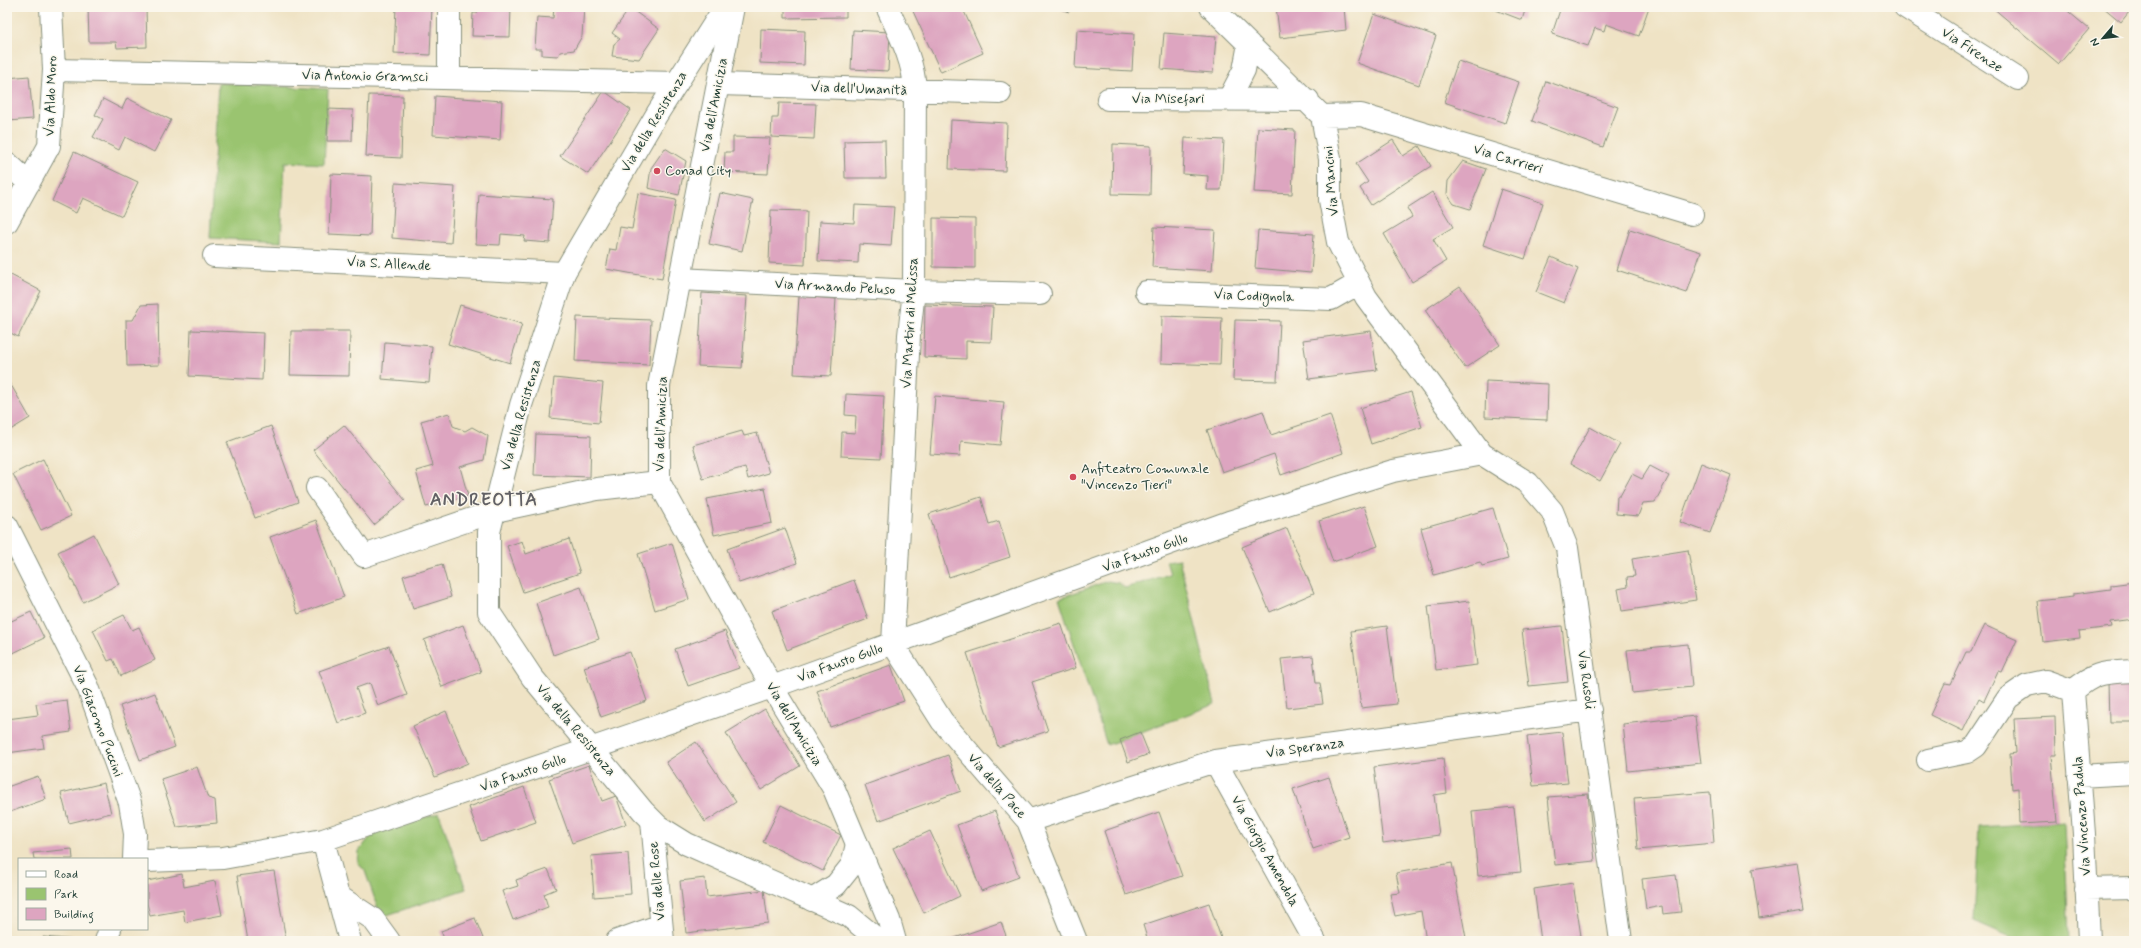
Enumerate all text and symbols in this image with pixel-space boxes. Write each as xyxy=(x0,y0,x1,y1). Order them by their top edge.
north arrow xyxy=(2083,18,2123,58)
street label: Via Firenze xyxy=(1938,23,2006,77)
text: N xyxy=(2087,36,2103,49)
street label: Via Aldo Moro xyxy=(41,55,61,137)
street label: Via dell'Amicizia xyxy=(696,56,732,154)
street label: Via Antonio Gramsci xyxy=(302,66,428,86)
street label: Via della Resistenza xyxy=(617,68,691,176)
street label: Via dell'Umanità xyxy=(810,78,908,100)
street label: Via Misefari xyxy=(1132,90,1204,108)
street label: Via Carrieri xyxy=(1471,140,1545,178)
street label: Via Mancini xyxy=(1319,145,1343,217)
place label: Conad City xyxy=(665,162,731,180)
marker: Conad City xyxy=(652,166,662,176)
street label: Via S. Allende xyxy=(347,253,432,275)
street label: Via Martiri di Melissa xyxy=(898,257,922,389)
street label: Via Armando Peluso xyxy=(774,275,896,299)
street label: Via Codignola xyxy=(1214,286,1295,307)
street label: Via della Resistenza xyxy=(496,357,546,473)
street label: Via dell'Amicizia xyxy=(650,376,672,472)
place label: Anfiteatro Comunale "Vincenzo Tieri" xyxy=(1081,460,1209,494)
marker: Anfiteatro Comunale "Vincenzo Tieri" xyxy=(1068,472,1078,482)
district label: ANDREOTTA xyxy=(430,488,538,512)
street label: Via Fausto Gullo xyxy=(1100,529,1190,577)
street label: Via Fausto Gullo xyxy=(795,639,885,687)
street label: Via Rusoli xyxy=(1573,649,1599,711)
street label: Via Giacomo Puccini xyxy=(68,662,128,780)
street label: Via dell'Amicizia xyxy=(762,678,826,770)
street label: Via della Resistenza xyxy=(532,680,620,780)
street label: Via Speranza xyxy=(1265,734,1345,762)
street label: Via della Pace xyxy=(964,749,1031,823)
street label: Via Fausto Gullo xyxy=(478,750,568,796)
street label: Via Vincenzo Padula xyxy=(2069,755,2095,877)
street label: Via Giorgio Amendola xyxy=(1226,792,1303,910)
street label: Via delle Rose xyxy=(645,840,669,921)
legend xyxy=(18,858,148,930)
text: Road xyxy=(54,867,78,883)
text: Park xyxy=(54,887,78,903)
text: Building xyxy=(54,907,94,924)

